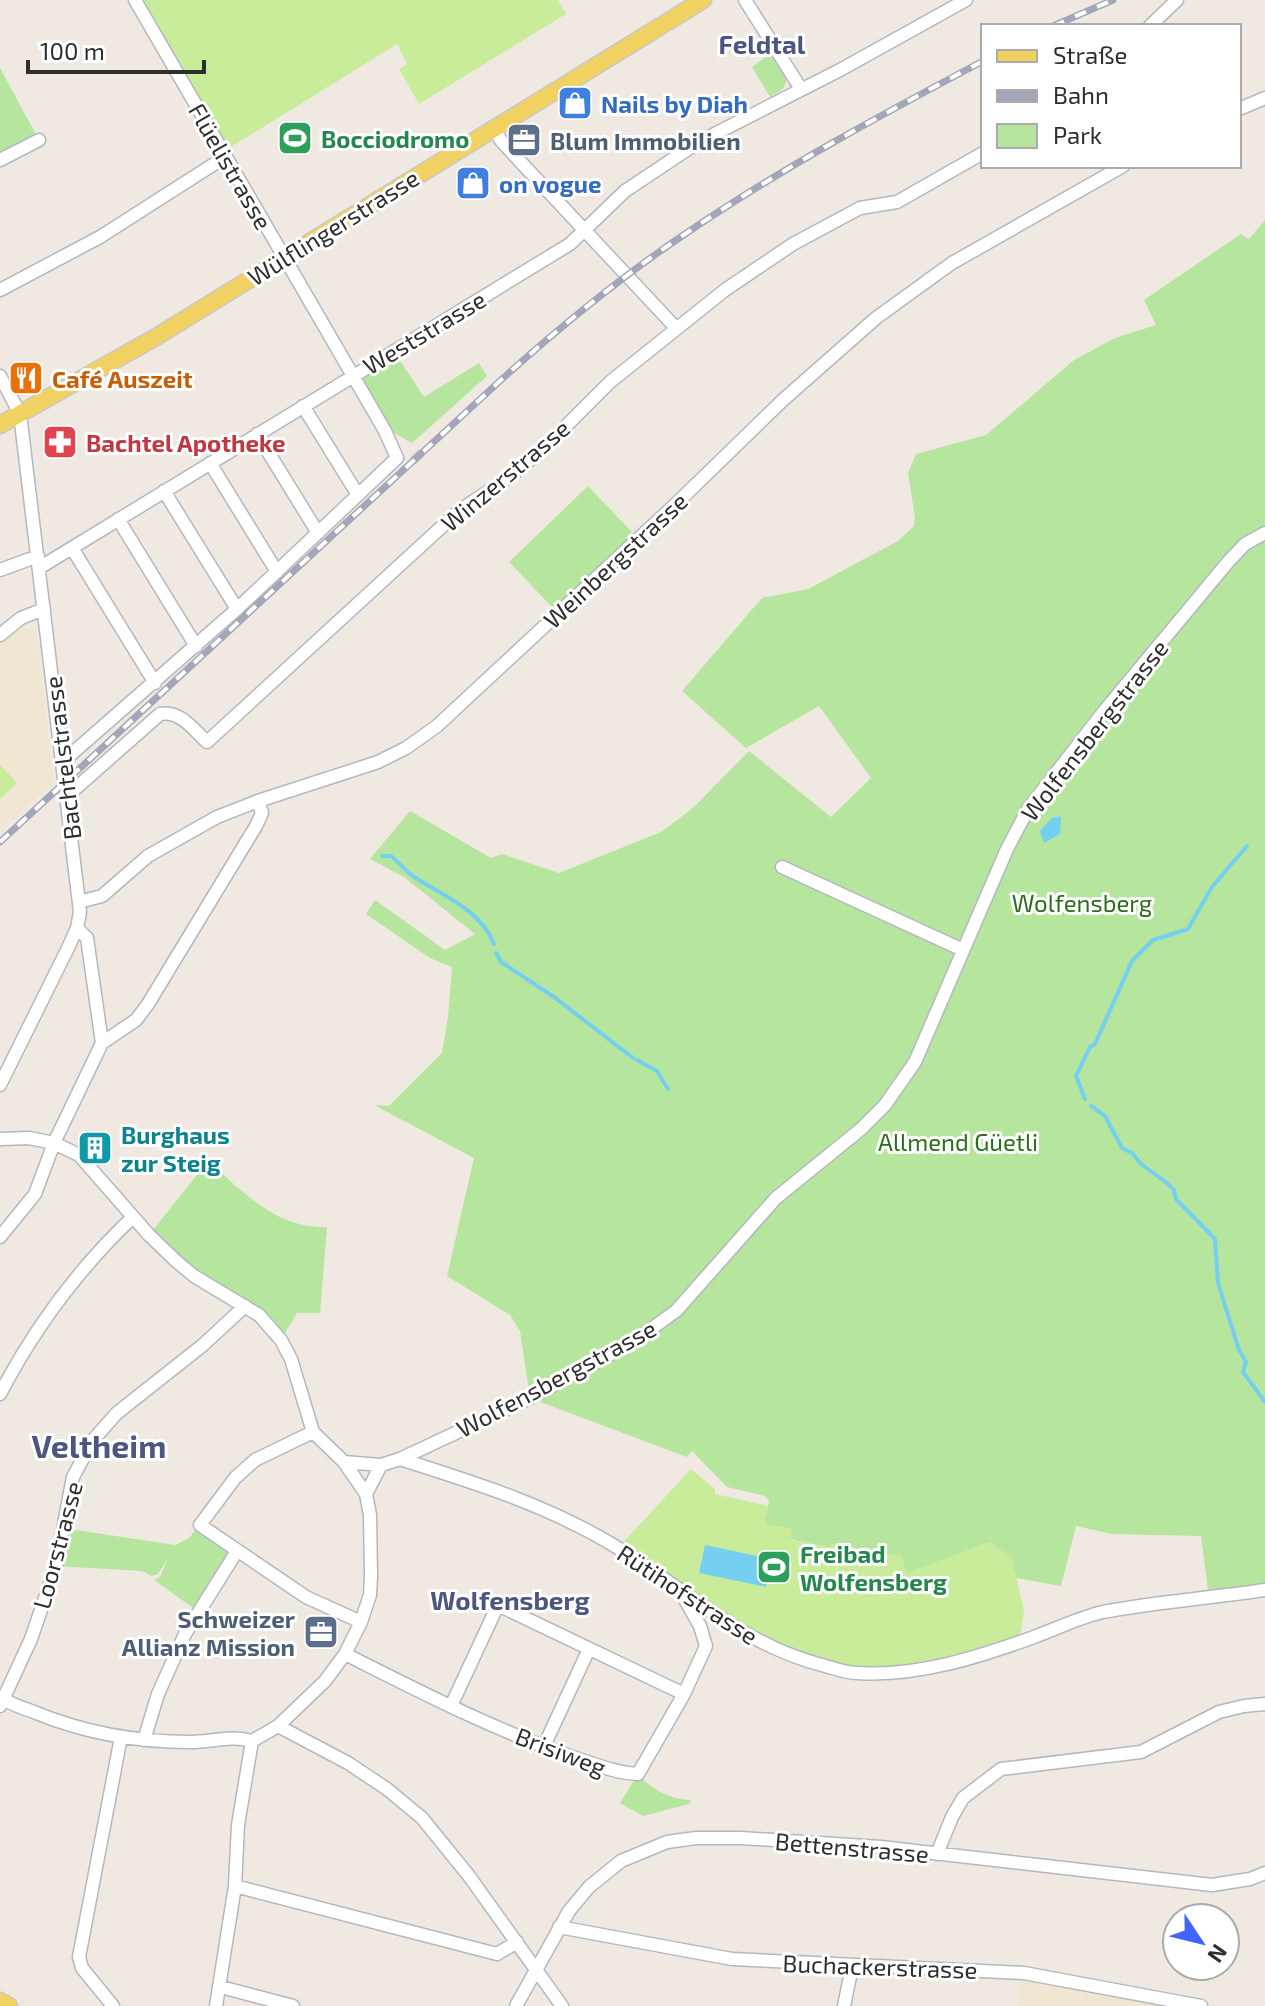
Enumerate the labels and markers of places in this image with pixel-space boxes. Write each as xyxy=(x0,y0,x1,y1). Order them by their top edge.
shop icon: Nails by Diah xyxy=(556,84,594,122)
place label: Nails by Diah xyxy=(601,89,748,118)
sports icon: Bocciodromo xyxy=(276,119,314,157)
office icon: Blum Immobilien xyxy=(505,121,543,159)
place label: Bocciodromo xyxy=(321,124,469,153)
place label: Blum Immobilien xyxy=(550,126,741,155)
shop icon: on vogue xyxy=(454,164,492,202)
place label: on vogue xyxy=(499,169,601,198)
restaurant icon: Café Auszeit xyxy=(7,359,45,397)
place label: Café Auszeit xyxy=(52,364,193,393)
pharmacy icon: Bachtel Apotheke xyxy=(41,423,79,461)
place label: Bachtel Apotheke xyxy=(86,428,286,457)
place label: Burghaus zur Steig xyxy=(121,1120,230,1177)
building icon: Burghaus zur Steig xyxy=(76,1129,114,1167)
place label: Freibad Wolfensberg xyxy=(800,1539,947,1596)
sports icon: Freibad Wolfensberg xyxy=(755,1548,793,1586)
place label: Schweizer Allianz Mission xyxy=(122,1604,296,1661)
office icon: Schweizer Allianz Mission xyxy=(302,1613,340,1651)

